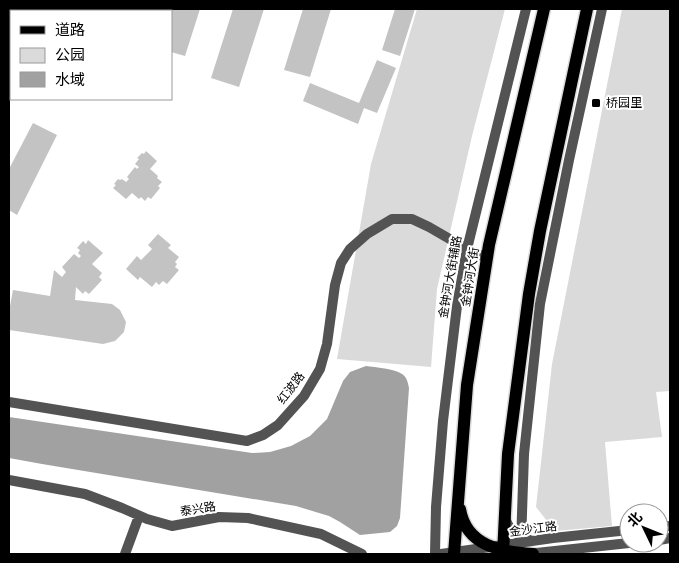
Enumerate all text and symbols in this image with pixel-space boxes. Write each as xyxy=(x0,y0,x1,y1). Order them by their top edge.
legend xyxy=(10,10,172,100)
text: 道路 xyxy=(55,19,85,39)
text: 公园 xyxy=(55,44,85,64)
text: 水域 xyxy=(55,69,85,89)
place label: 桥园里 xyxy=(606,94,642,111)
marker: 桥园里 xyxy=(590,97,602,109)
street label: 金钟河大街辅路 xyxy=(434,234,465,320)
street label: 金钟河大街 xyxy=(456,246,483,308)
street label: 红波路 xyxy=(273,368,308,407)
street label: 泰兴路 xyxy=(179,497,217,520)
north arrow xyxy=(619,503,669,553)
text: 北 xyxy=(622,507,646,530)
street label: 金沙江路 xyxy=(508,517,558,540)

